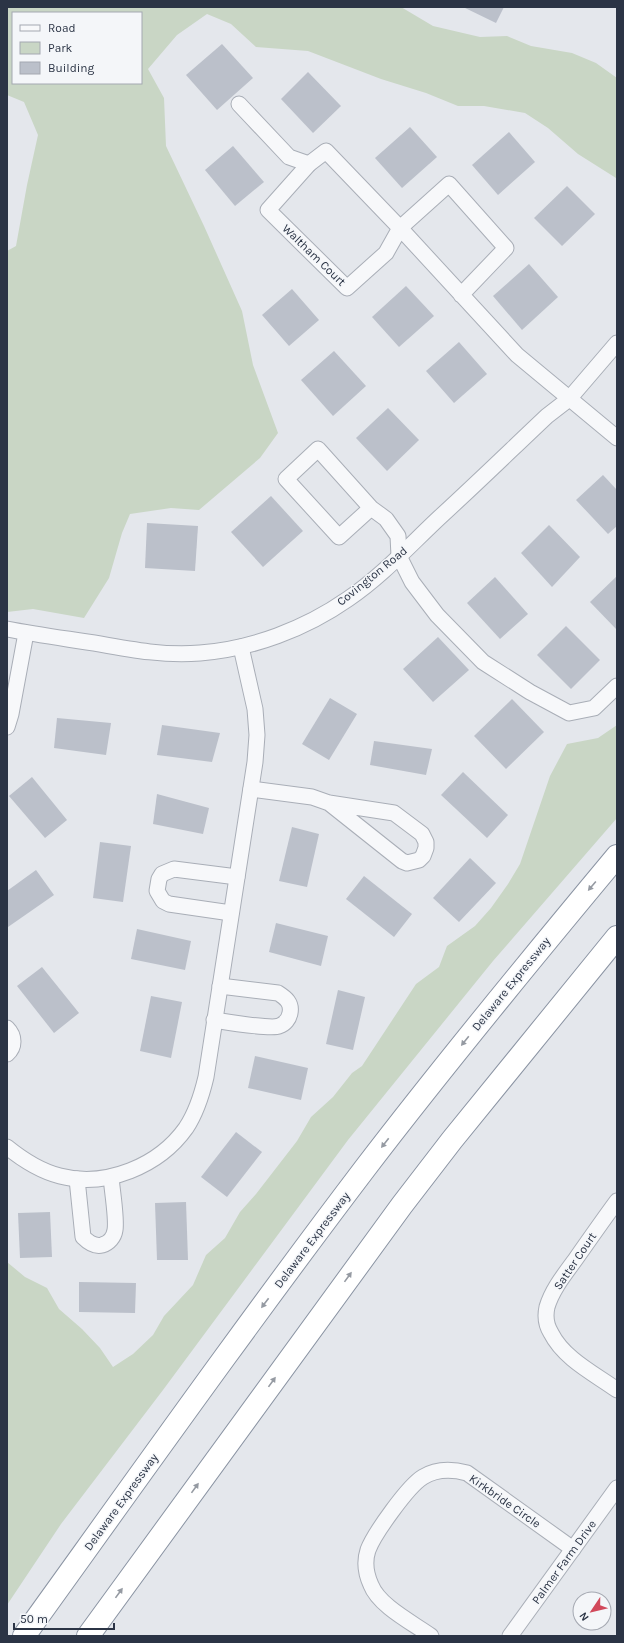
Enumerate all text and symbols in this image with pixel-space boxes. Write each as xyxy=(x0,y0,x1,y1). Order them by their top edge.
legend xyxy=(12,12,142,84)
text: Road xyxy=(48,21,76,35)
text: Park xyxy=(48,41,73,55)
text: Building xyxy=(48,61,95,75)
street label: Waltham Court xyxy=(279,221,349,289)
street label: Covington Road xyxy=(334,543,410,609)
one-way arrow xyxy=(588,881,596,892)
street label: Delaware Expressway xyxy=(469,934,553,1034)
one-way arrow xyxy=(461,1036,470,1047)
one-way arrow xyxy=(381,1138,389,1149)
street label: Delaware Expressway xyxy=(271,1189,353,1291)
street label: Satter Court xyxy=(551,1229,600,1292)
one-way arrow xyxy=(344,1272,352,1283)
one-way arrow xyxy=(261,1298,269,1309)
one-way arrow xyxy=(268,1377,276,1388)
street label: Delaware Expressway xyxy=(81,1450,161,1553)
street label: Kirkbride Circle xyxy=(467,1471,543,1531)
one-way arrow xyxy=(191,1482,200,1493)
street label: Palmer Farm Drive xyxy=(529,1517,599,1607)
one-way arrow xyxy=(115,1588,123,1598)
north arrow xyxy=(572,1591,612,1631)
scale bar xyxy=(14,1605,114,1631)
text: N xyxy=(577,1609,592,1623)
text: 50 m xyxy=(20,1612,48,1626)

